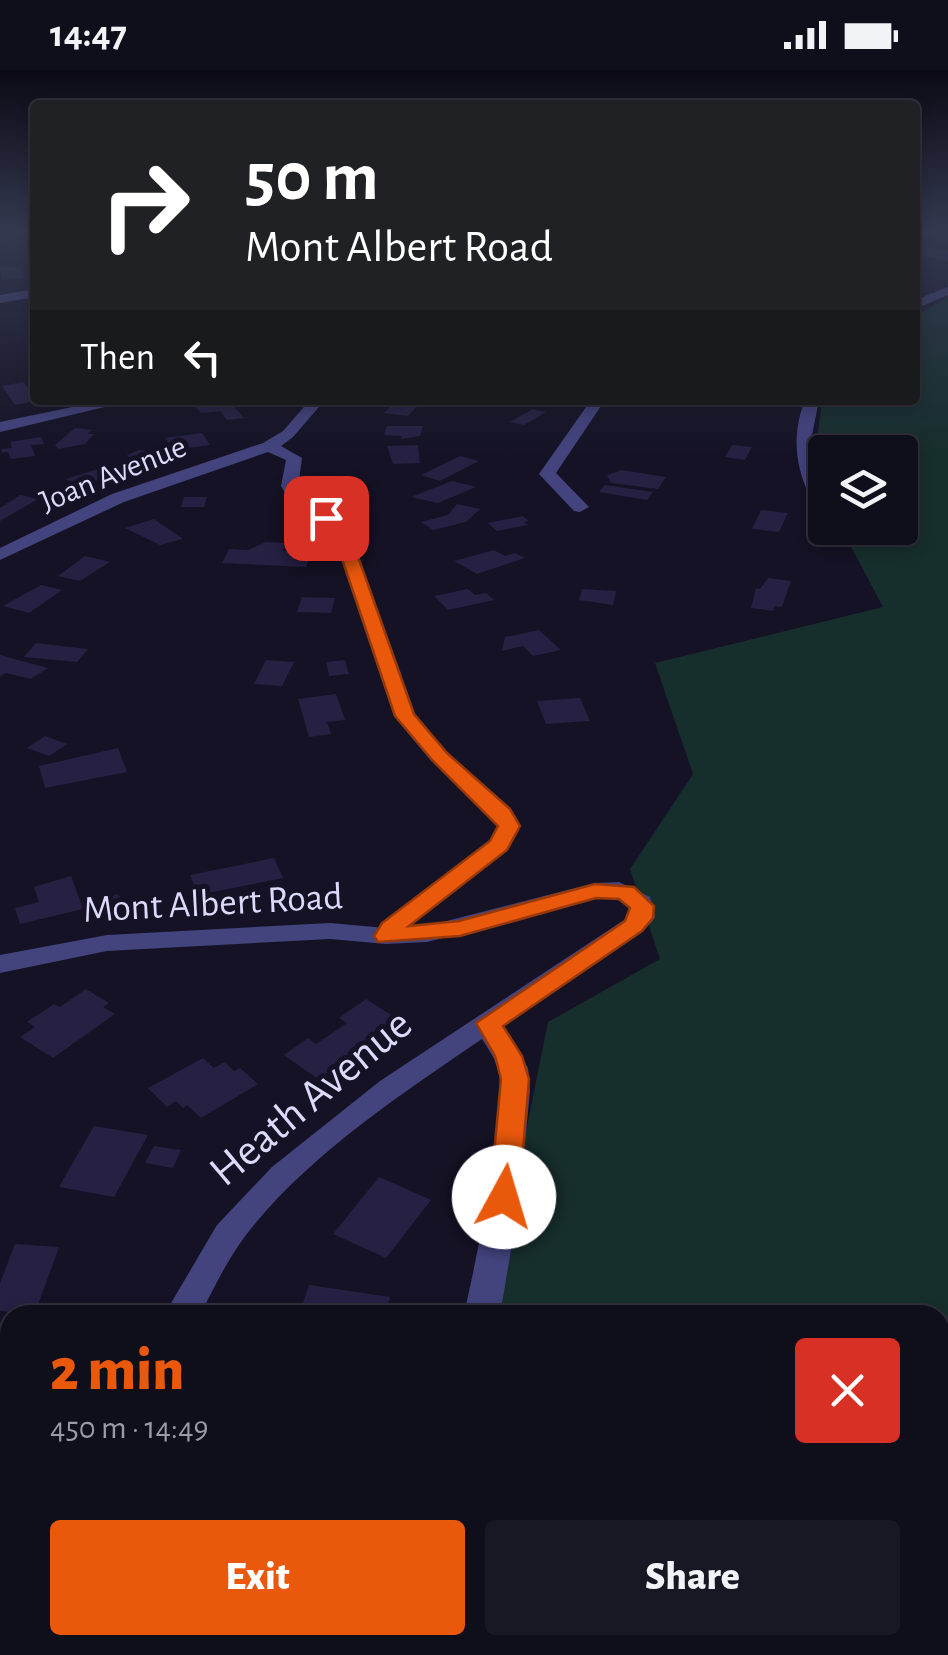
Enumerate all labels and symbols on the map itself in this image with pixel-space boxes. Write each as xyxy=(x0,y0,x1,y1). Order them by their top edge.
street label: Joan Avenue xyxy=(35,430,191,518)
pin xyxy=(284,476,369,561)
street label: Mont Albert Road xyxy=(82,878,344,930)
street label: Heath Avenue xyxy=(202,1001,420,1195)
position arrow xyxy=(452,1145,556,1249)

